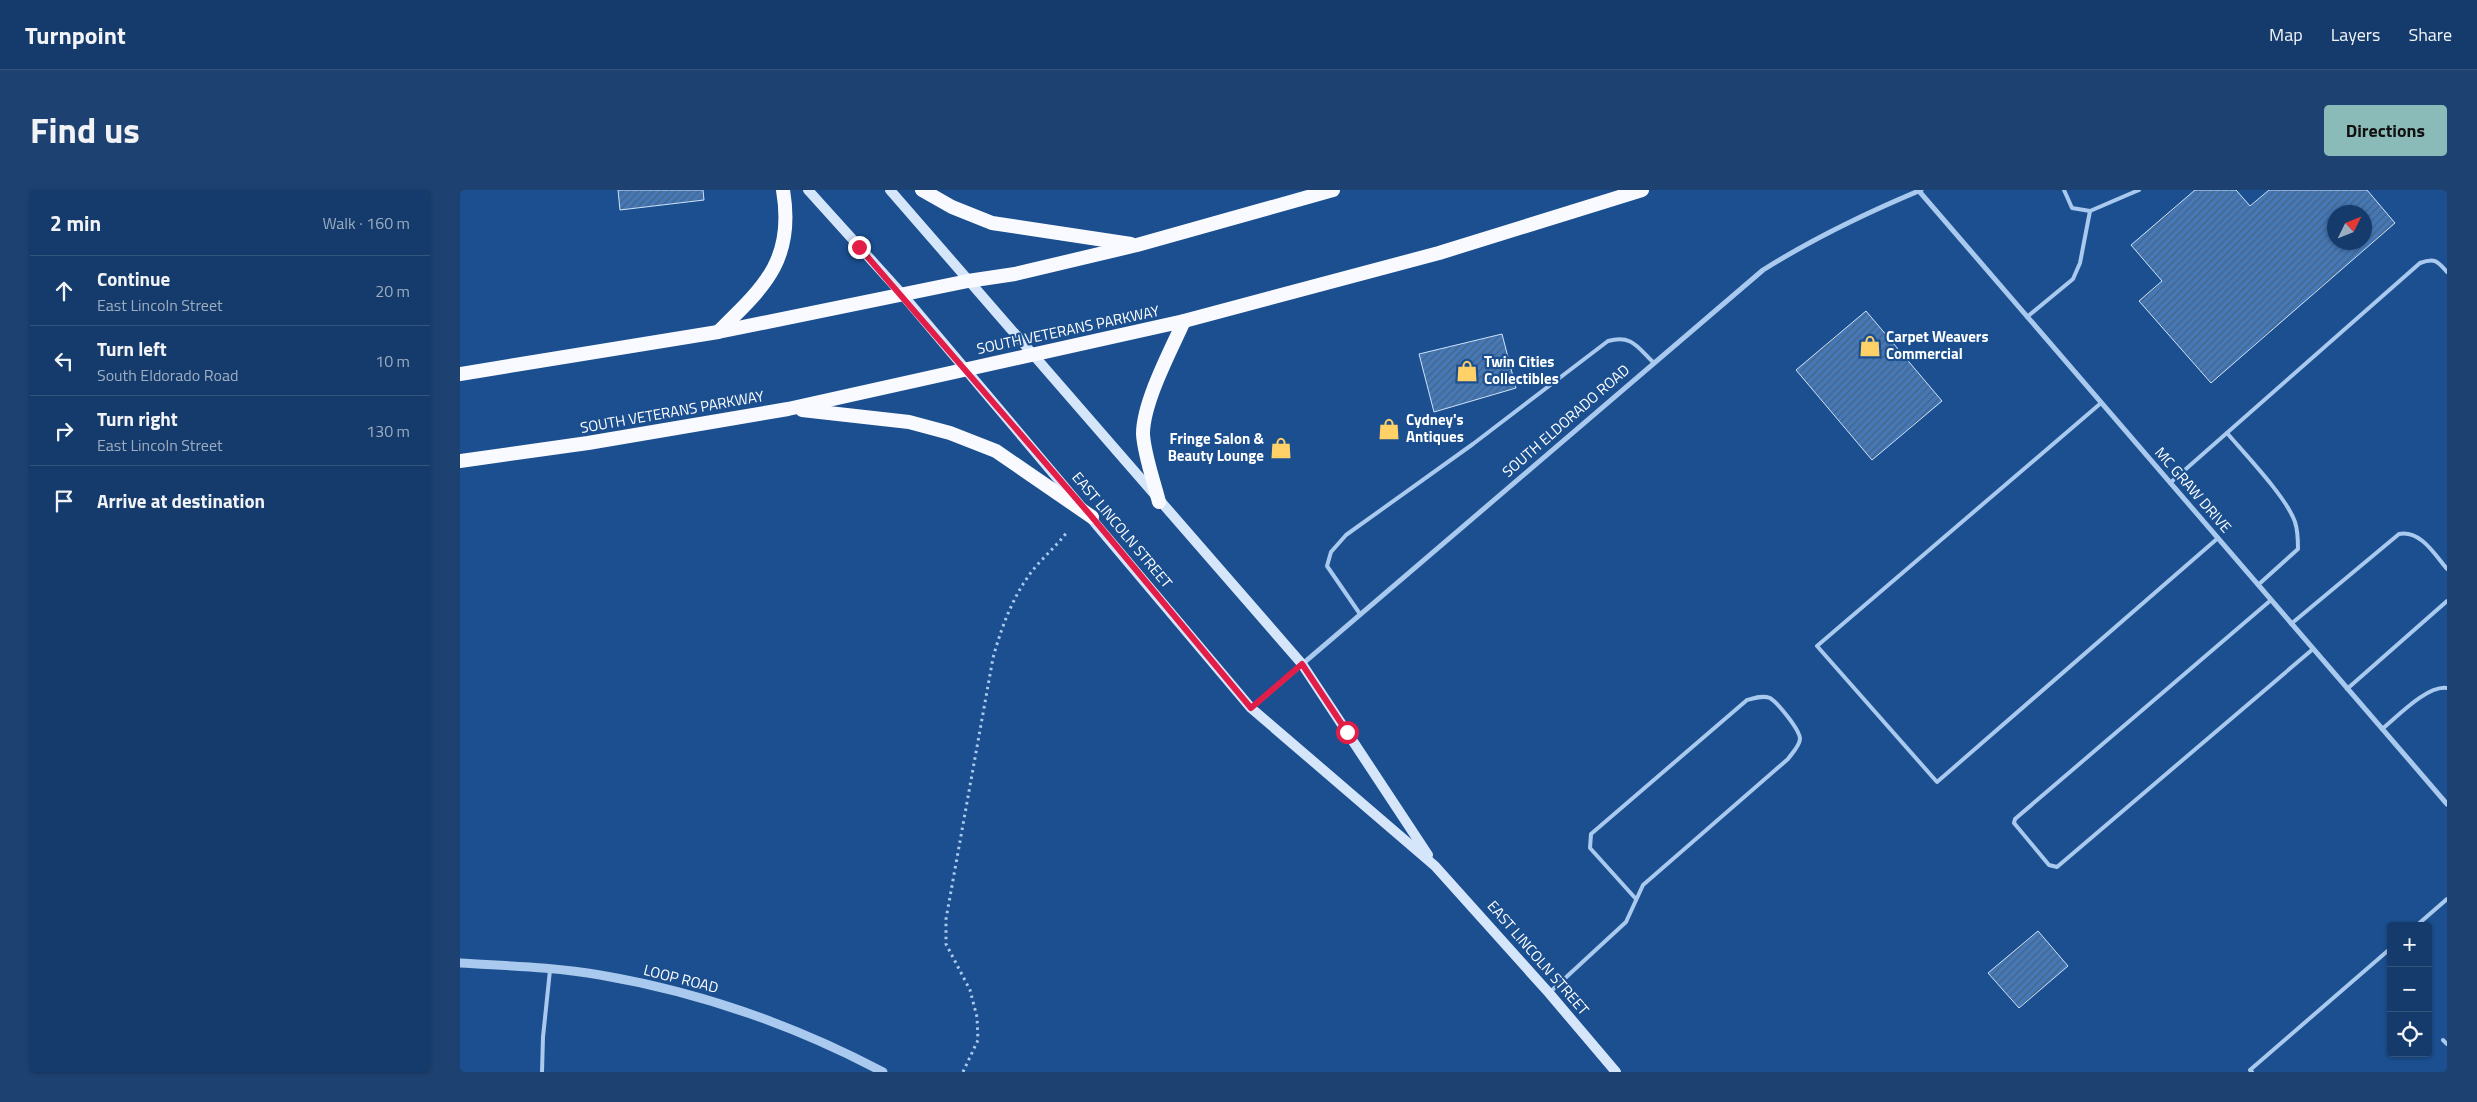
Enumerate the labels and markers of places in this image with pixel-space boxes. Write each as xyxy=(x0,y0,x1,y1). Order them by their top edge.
place label: Carpet Weavers Commercial xyxy=(1886,325,1989,365)
shop icon: Carpet Weavers Commercial xyxy=(1857,333,1883,359)
place label: Twin Cities Collectibles xyxy=(1484,350,1559,390)
shop icon: Twin Cities Collectibles xyxy=(1454,358,1480,384)
place label: Cydney's Antiques xyxy=(1406,408,1464,448)
shop icon: Cydney's Antiques xyxy=(1376,416,1402,442)
place label: Fringe Salon & Beauty Lounge xyxy=(1168,427,1264,467)
shop icon: Fringe Salon & Beauty Lounge xyxy=(1268,435,1294,461)

